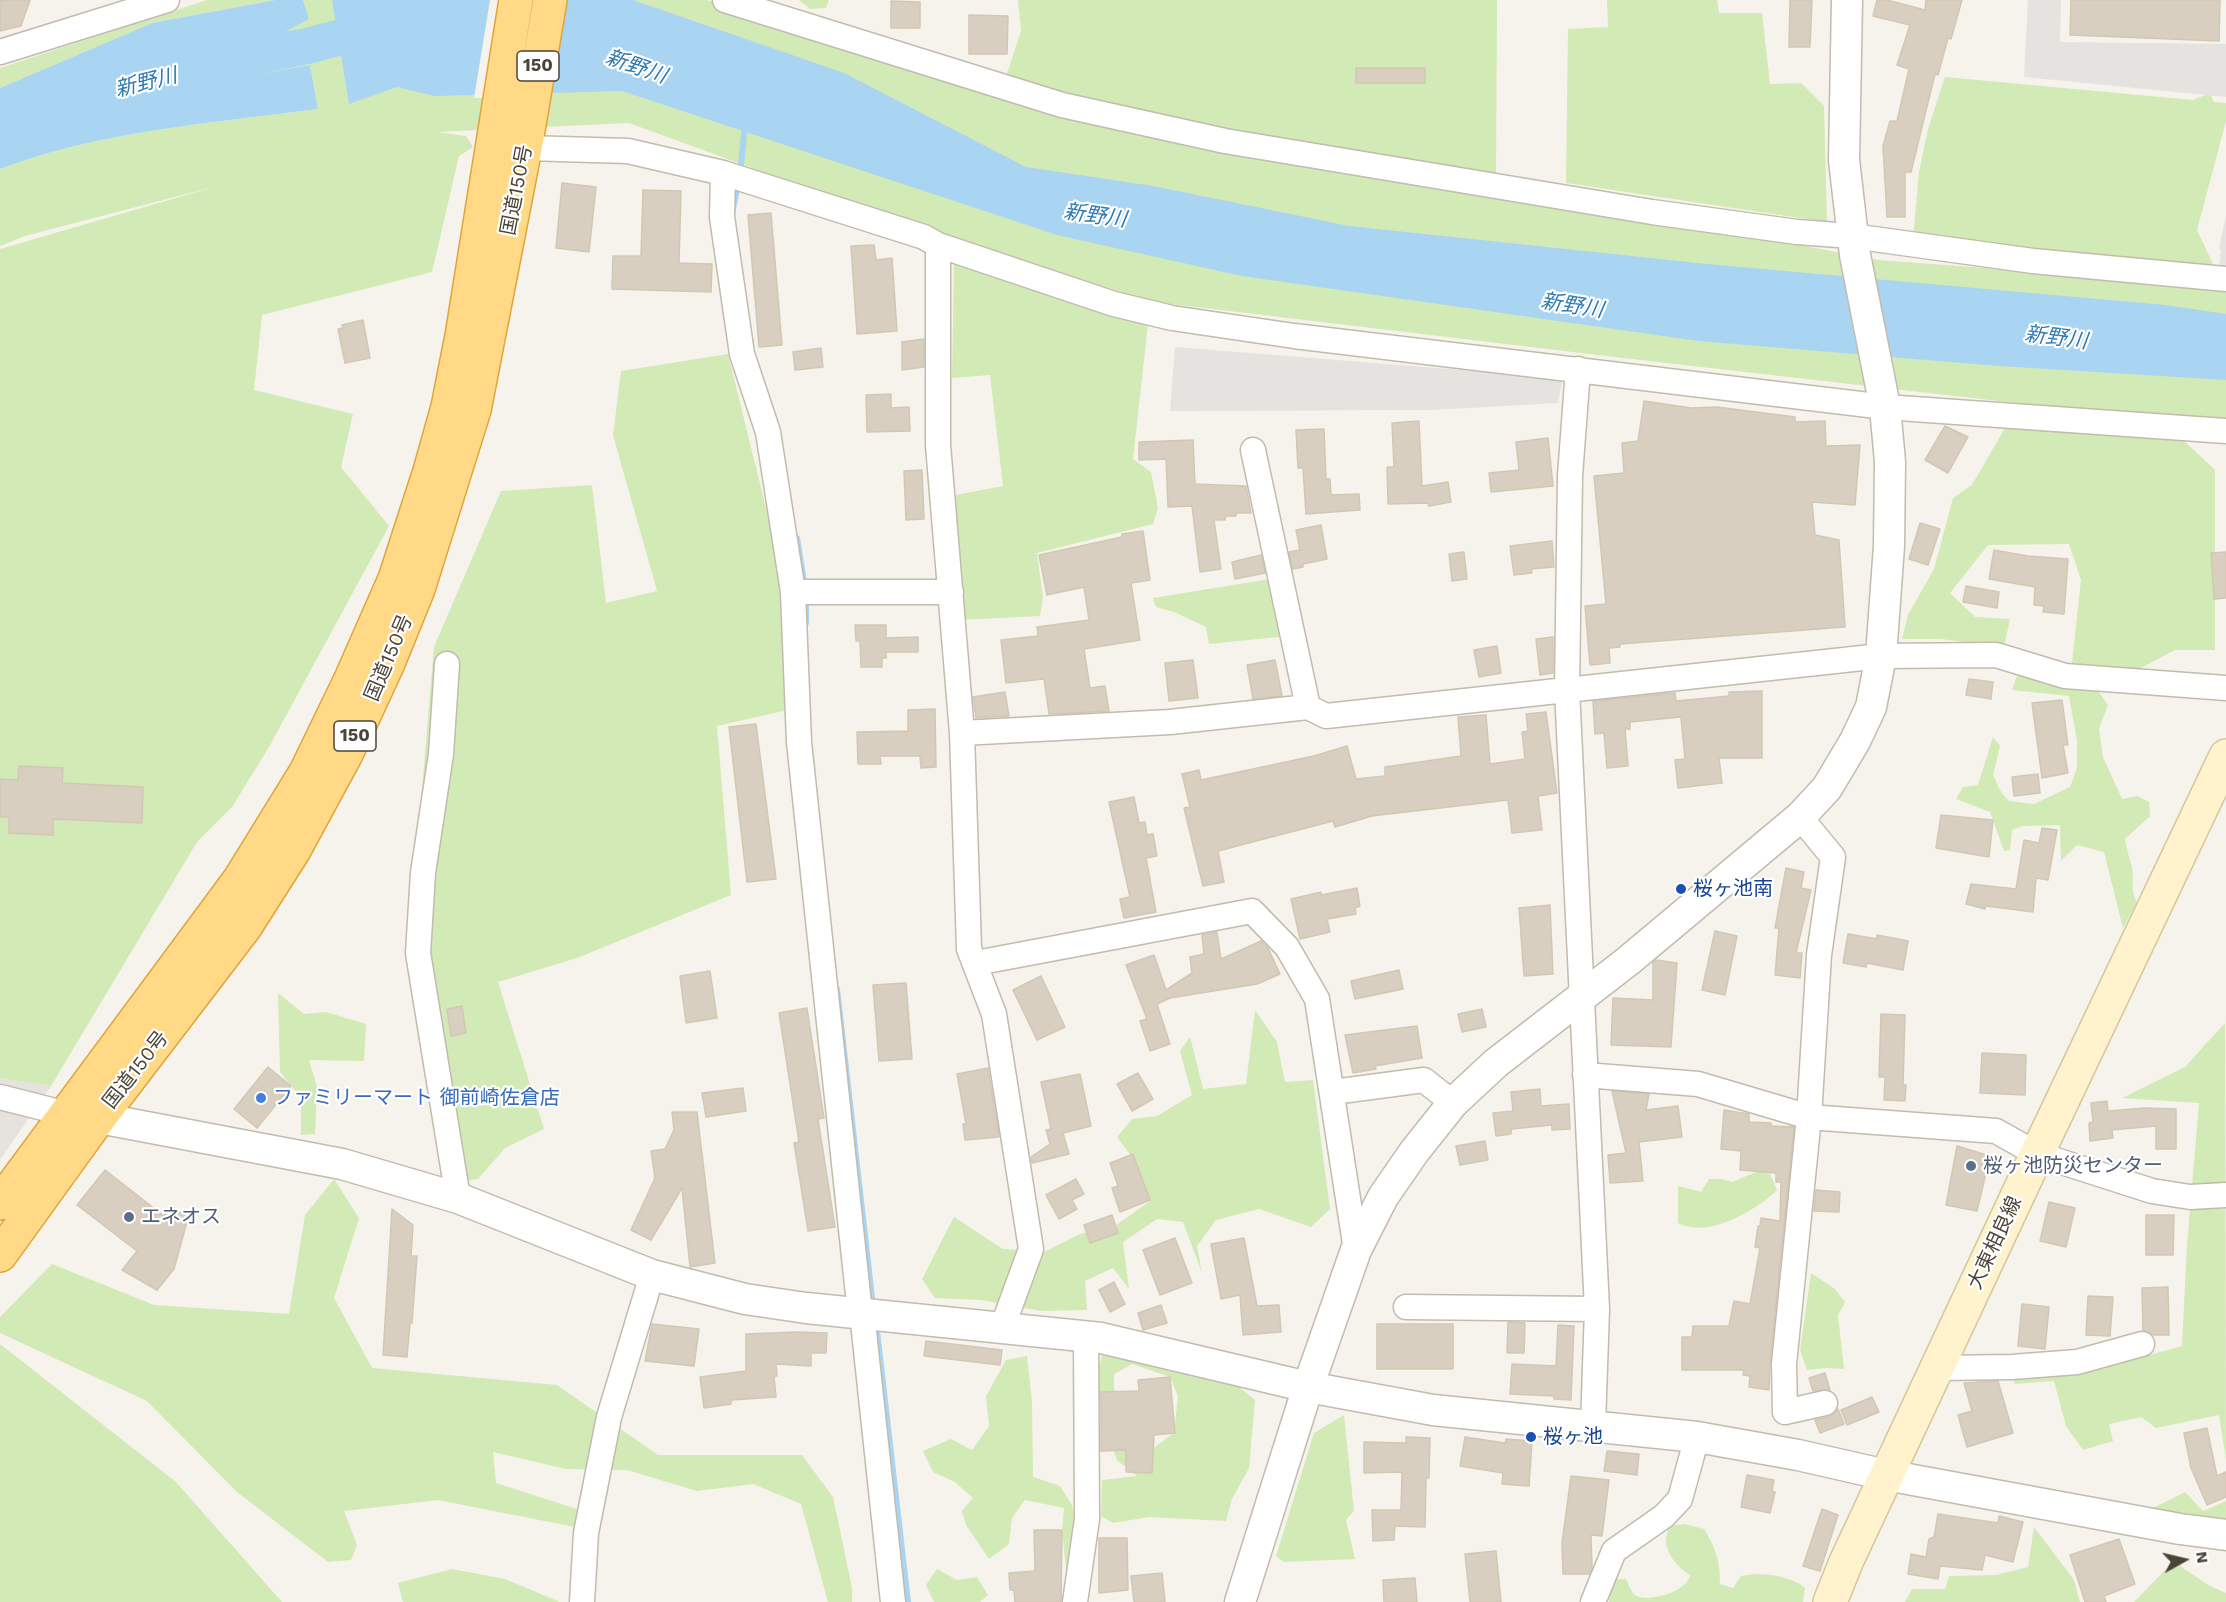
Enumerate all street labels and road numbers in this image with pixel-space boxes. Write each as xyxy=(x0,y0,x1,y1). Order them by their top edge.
road number: 150 xyxy=(517,51,559,81)
street label: 国道150号 xyxy=(496,143,538,237)
street label: 国道150号 xyxy=(360,611,418,705)
road number: 150 xyxy=(334,721,376,751)
street label: 国道150号 xyxy=(98,1026,174,1114)
street label: 大東相良線 xyxy=(1963,1193,2027,1293)

